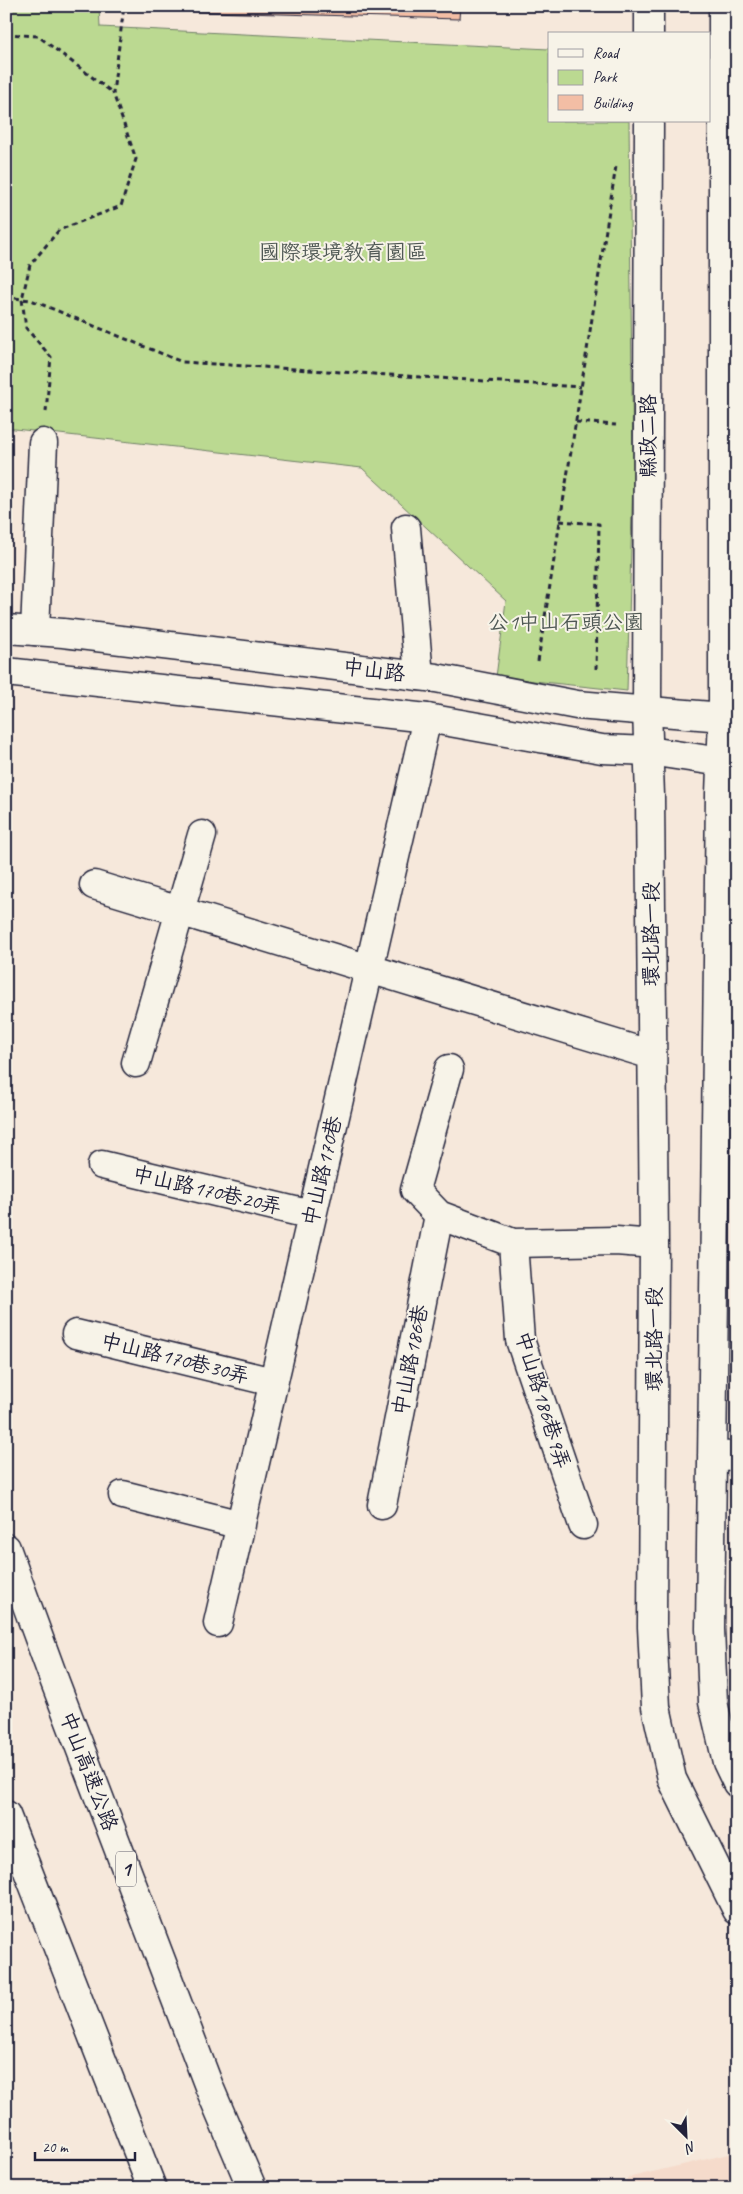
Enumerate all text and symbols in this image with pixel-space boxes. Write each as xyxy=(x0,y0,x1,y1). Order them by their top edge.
legend xyxy=(548,32,710,122)
text: Road xyxy=(593,44,620,63)
text: Park xyxy=(593,68,618,87)
text: Building xyxy=(593,94,633,113)
park label: 國際環境教育園區 xyxy=(259,239,427,265)
street label: 縣政二路 xyxy=(635,394,661,478)
park label: 公1中山石頭公園 xyxy=(488,609,644,635)
street label: 中山路 xyxy=(341,653,407,687)
street label: 環北路一段 xyxy=(638,882,664,987)
street label: 中山路170巷 xyxy=(297,1113,347,1229)
street label: 中山路170巷20弄 xyxy=(130,1160,284,1220)
street label: 環北路一段 xyxy=(641,1287,667,1392)
street label: 中山路186巷 xyxy=(387,1302,433,1418)
street label: 中山路170巷30弄 xyxy=(98,1327,252,1389)
street label: 中山路186巷9弄 xyxy=(510,1328,576,1472)
street label: 中山高速公路 xyxy=(54,1708,124,1834)
road number: 1 xyxy=(116,1852,136,1886)
north arrow xyxy=(660,2112,710,2162)
scale bar xyxy=(35,2129,135,2161)
text: 20 m xyxy=(42,2138,69,2157)
text: N xyxy=(682,2138,699,2158)

